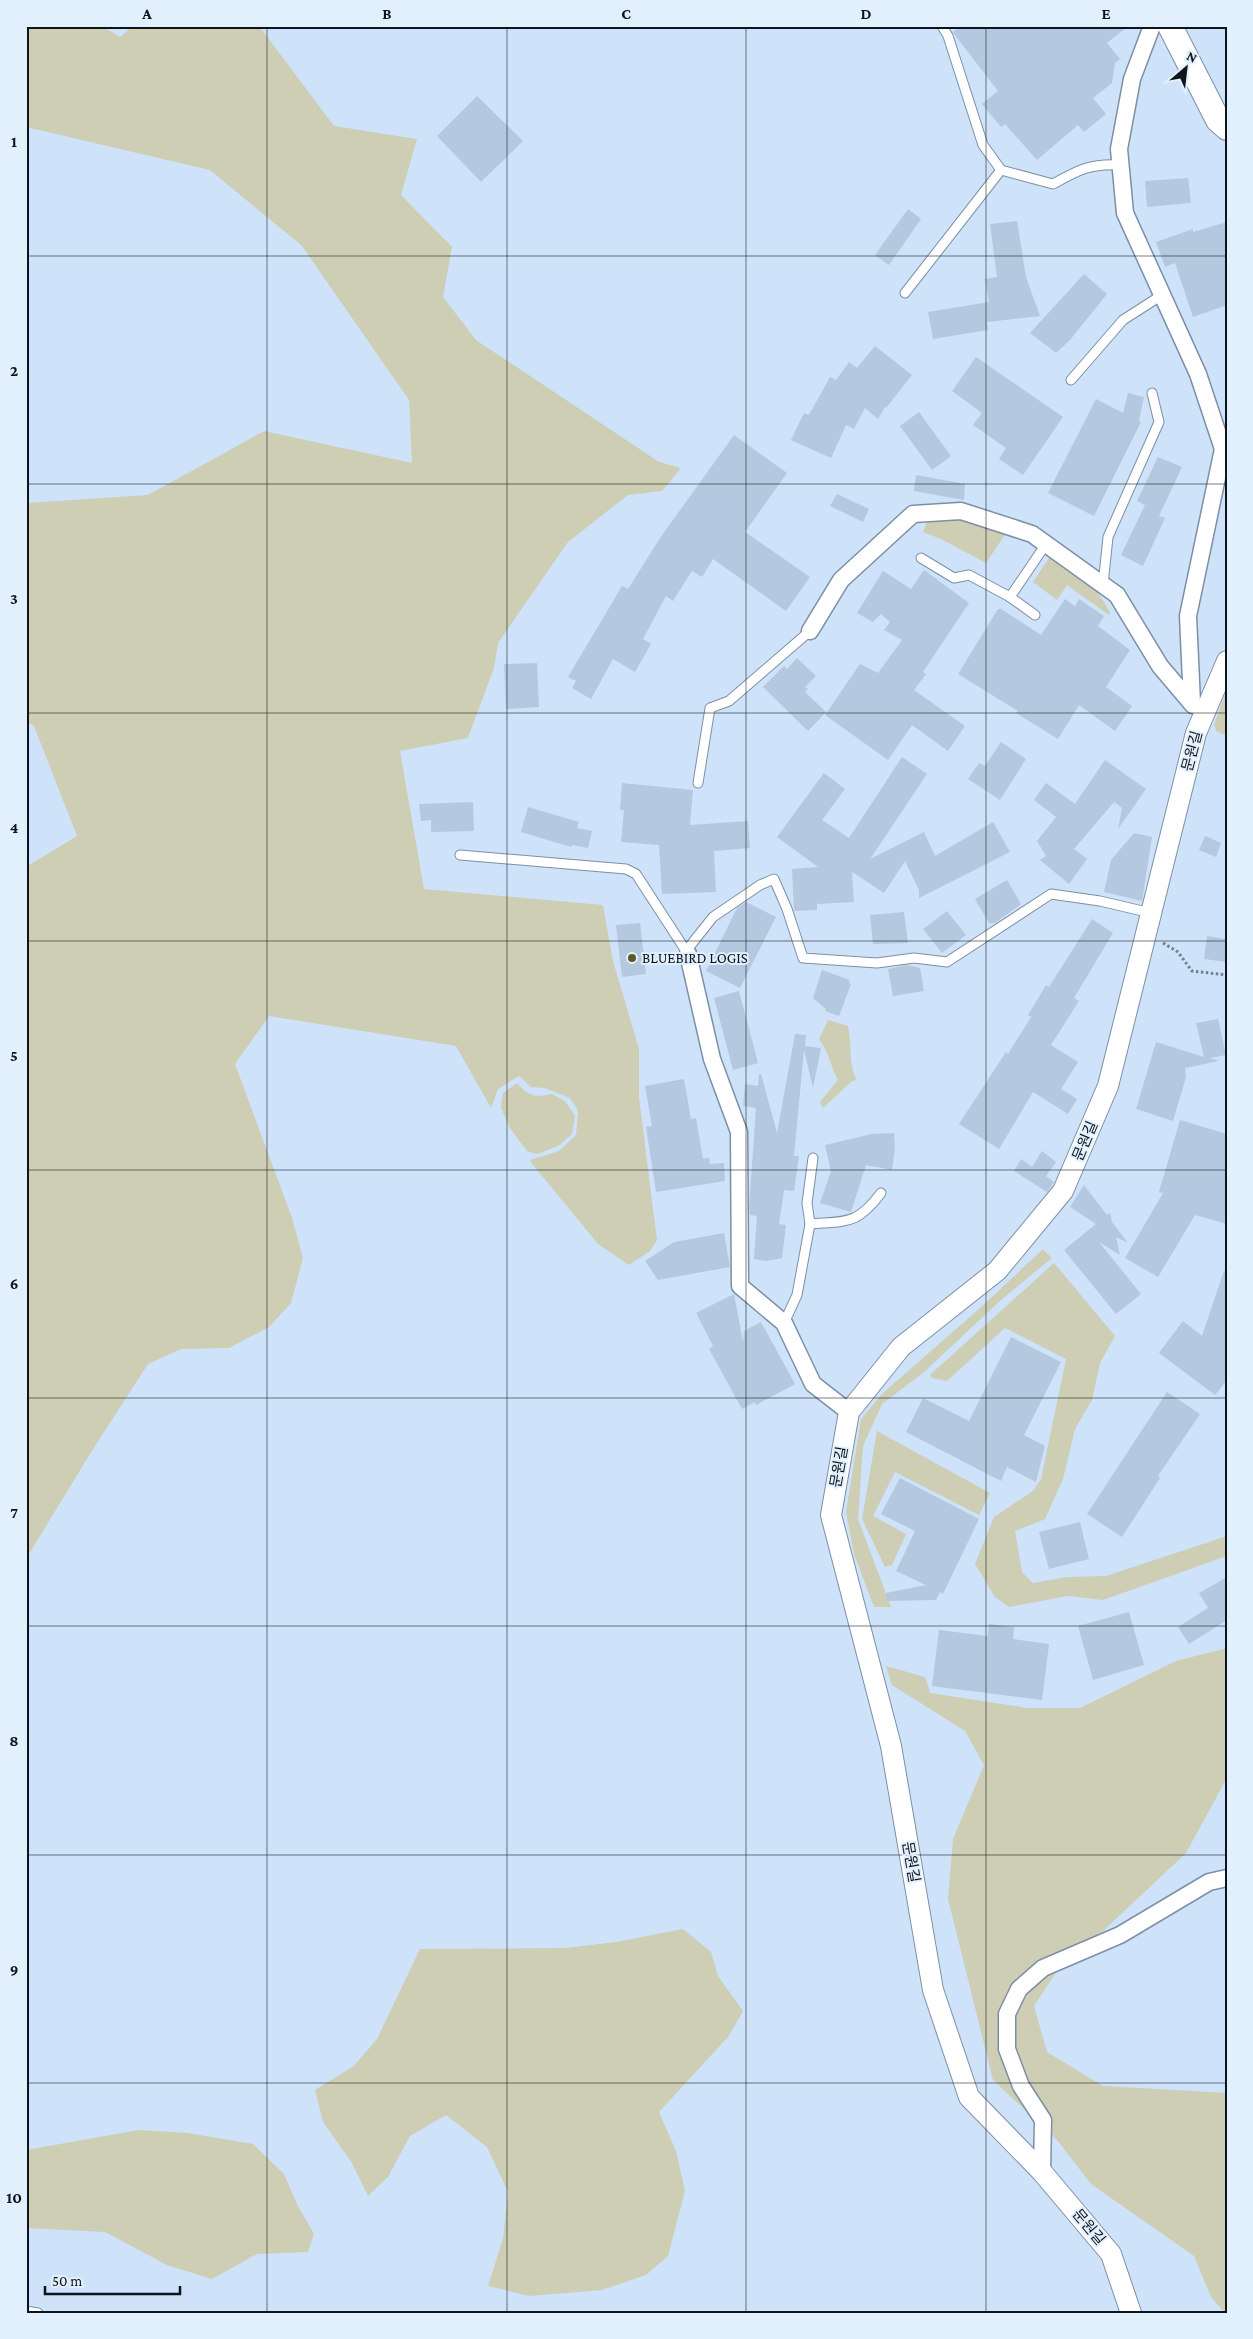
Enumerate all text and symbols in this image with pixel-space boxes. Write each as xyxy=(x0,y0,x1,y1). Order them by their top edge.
text: A xyxy=(141,5,152,22)
text: B xyxy=(382,5,392,22)
text: C xyxy=(621,5,631,22)
text: D xyxy=(860,5,872,22)
text: E xyxy=(1101,5,1111,22)
north arrow xyxy=(1160,42,1210,92)
text: N xyxy=(1184,47,1200,66)
text: 1 xyxy=(11,133,17,150)
text: 2 xyxy=(10,362,18,379)
text: 3 xyxy=(10,590,18,607)
street label: 문원길 xyxy=(1179,729,1205,773)
text: 4 xyxy=(10,819,19,836)
place label: BLUEBIRD LOGIS xyxy=(642,950,748,966)
marker: BLUEBIRD LOGIS xyxy=(626,952,638,964)
text: 5 xyxy=(10,1047,18,1064)
street label: 문원길 xyxy=(1070,1119,1100,1163)
text: 6 xyxy=(10,1275,18,1292)
street label: 문원길 xyxy=(828,1445,850,1489)
text: 7 xyxy=(10,1504,18,1521)
text: 8 xyxy=(9,1732,19,1749)
street label: 문원길 xyxy=(900,1840,922,1884)
text: 9 xyxy=(10,1961,18,1978)
text: 10 xyxy=(6,2189,22,2206)
street label: 문원길 xyxy=(1070,2206,1108,2248)
scale bar xyxy=(45,2264,180,2296)
text: 50 m xyxy=(52,2273,82,2289)

